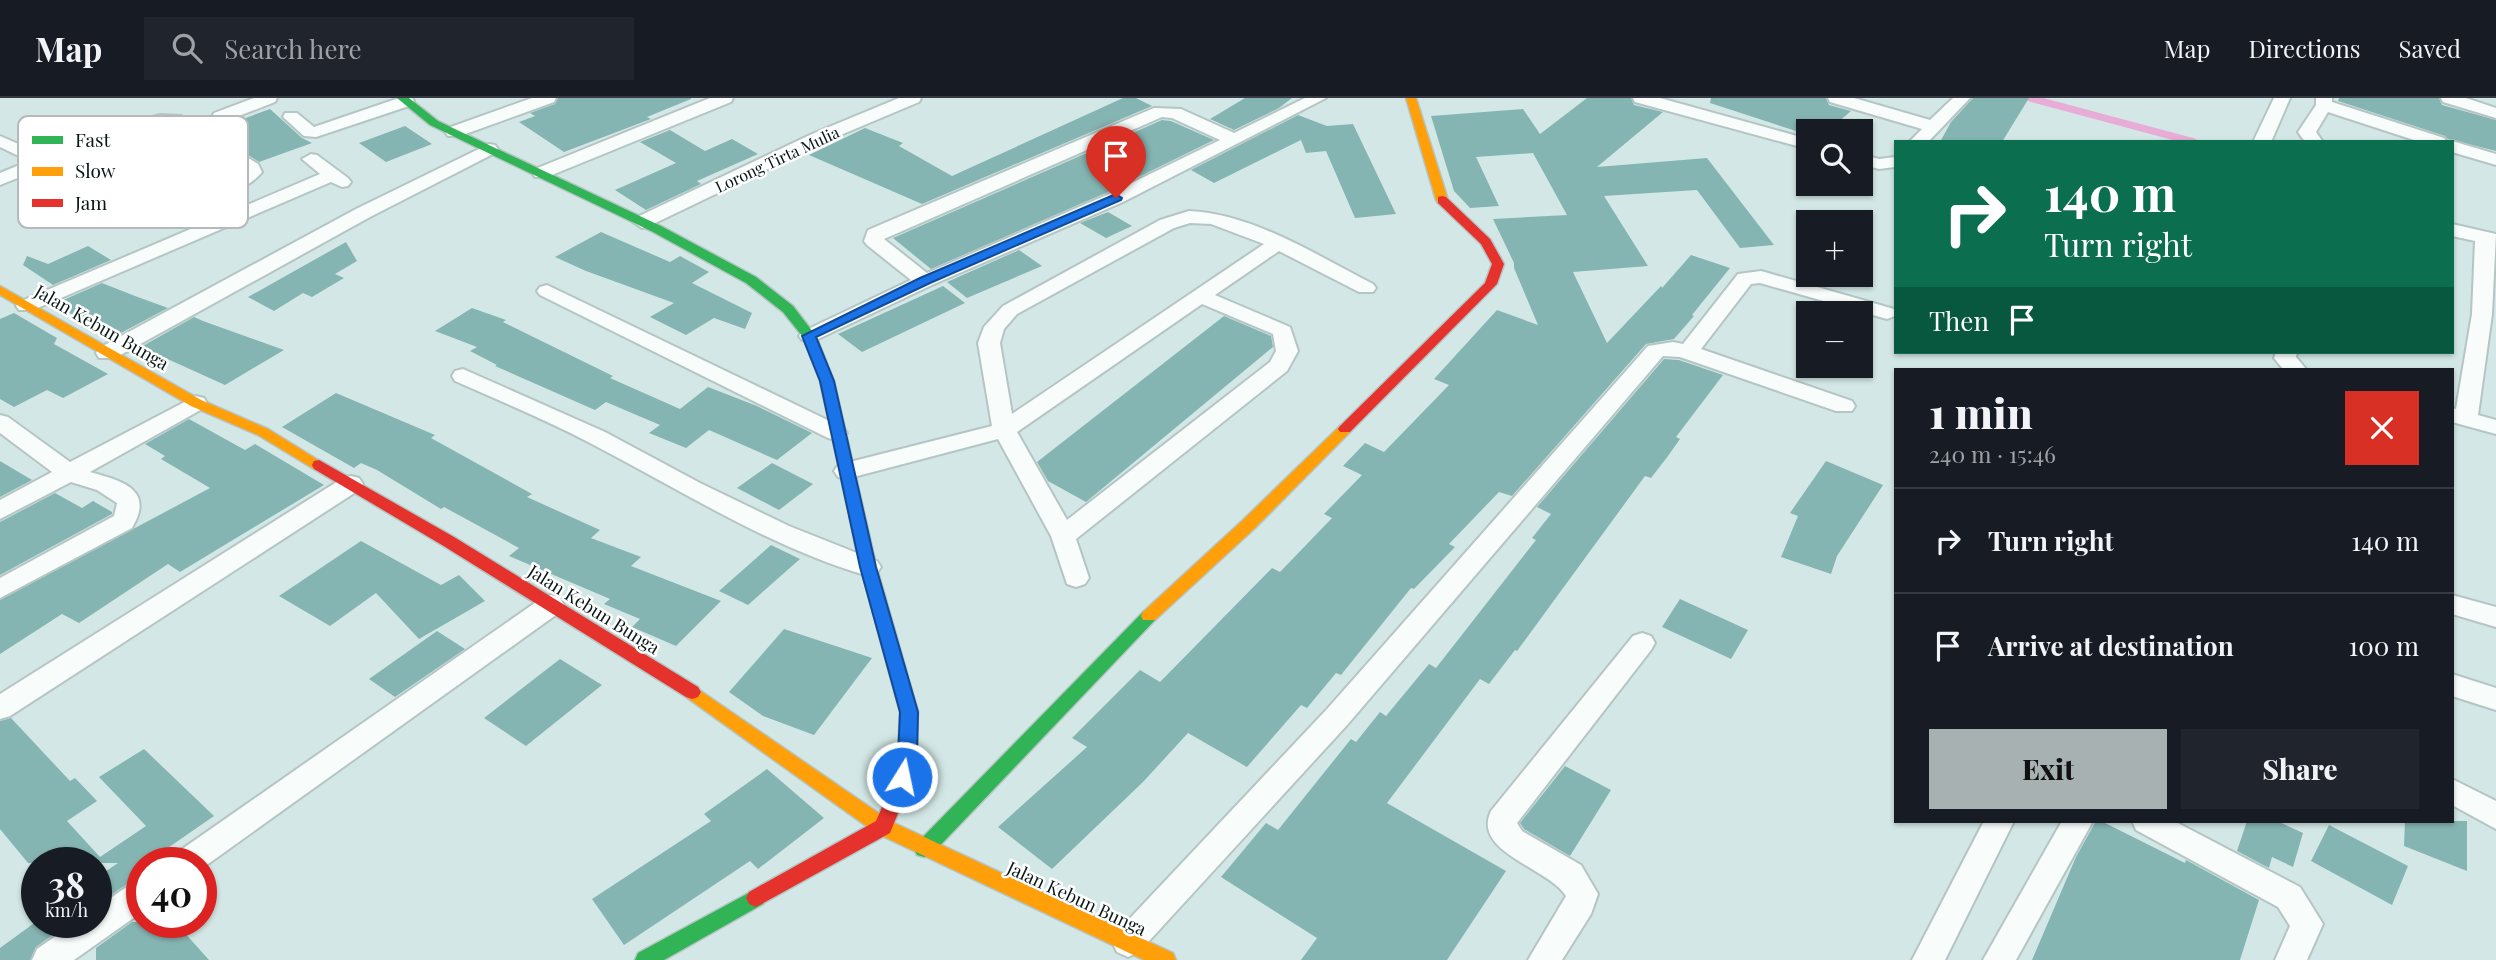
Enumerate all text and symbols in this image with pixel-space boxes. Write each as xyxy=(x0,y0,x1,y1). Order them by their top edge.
search box xyxy=(144,17,634,80)
text: Map xyxy=(35,26,102,70)
icon: search xyxy=(168,29,206,67)
text: Search here xyxy=(224,31,362,66)
text: Map xyxy=(2164,32,2210,64)
text: Directions xyxy=(2248,32,2361,64)
text: Saved xyxy=(2399,32,2461,64)
legend xyxy=(18,116,248,228)
map controls xyxy=(1796,119,1873,378)
button: search xyxy=(1796,119,1873,196)
street label: Lorong Tirta Mulia xyxy=(712,121,842,197)
text: Fast xyxy=(75,126,111,152)
pin xyxy=(1086,126,1146,198)
icon: arrive xyxy=(1097,137,1135,175)
text: Slow xyxy=(75,157,116,183)
text: 140 m xyxy=(2044,159,2176,224)
icon: right xyxy=(1929,168,2020,259)
text: Jam xyxy=(74,189,107,215)
button: + xyxy=(1796,210,1873,287)
text: Turn right xyxy=(2044,222,2192,265)
street label: Jalan Kebun Bunga xyxy=(30,278,173,375)
button: − xyxy=(1796,301,1873,378)
icon: arrive xyxy=(2003,301,2041,339)
text: Then xyxy=(1929,303,1989,338)
text: 1 min xyxy=(1929,384,2033,440)
button: close xyxy=(2345,391,2419,465)
text: 240 m · 15:46 xyxy=(1929,438,2056,469)
icon: right xyxy=(1929,522,1967,560)
text: Turn right xyxy=(1988,523,2114,558)
text: 140 m xyxy=(2351,523,2419,558)
street label: Jalan Kebun Bunga xyxy=(523,558,664,659)
icon: arrive xyxy=(1929,627,1967,665)
text: Arrive at destination xyxy=(1988,628,2234,663)
text: 100 m xyxy=(2349,628,2419,663)
button: Exit xyxy=(1929,729,2167,809)
button: Share xyxy=(2181,729,2419,809)
position arrow xyxy=(865,740,939,814)
speed limit sign: 40 xyxy=(126,847,217,938)
street label: Jalan Kebun Bunga xyxy=(1003,855,1151,941)
text: 38 xyxy=(48,860,85,907)
text: km/h xyxy=(45,898,88,922)

